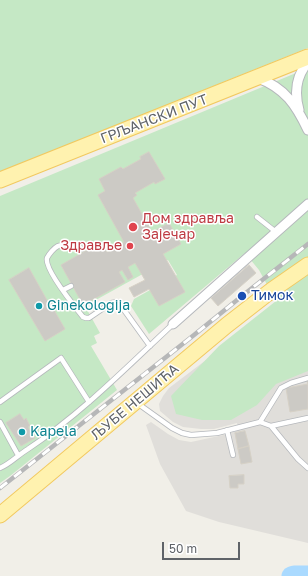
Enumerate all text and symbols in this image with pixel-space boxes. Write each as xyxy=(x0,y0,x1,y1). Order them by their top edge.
street label: ГРЉАНСКИ ПУТ xyxy=(98,91,210,147)
place label: Дом здравља Зајечар xyxy=(142,211,234,244)
marker: Дом здравља Зајечар xyxy=(127,221,139,233)
place label: Здравље xyxy=(60,238,122,254)
marker: Здравље xyxy=(125,241,135,251)
place label: Тимок xyxy=(251,288,293,304)
marker: Тимок xyxy=(236,290,248,302)
place label: Ginekologija xyxy=(47,298,130,314)
marker: Ginekologija xyxy=(34,301,44,311)
street label: ЉУБЕ НЕШИЋА xyxy=(88,360,182,444)
place label: Kapela xyxy=(30,424,77,440)
marker: Kapela xyxy=(17,427,27,437)
scale bar xyxy=(164,534,242,560)
text: 50 m xyxy=(169,541,197,556)

